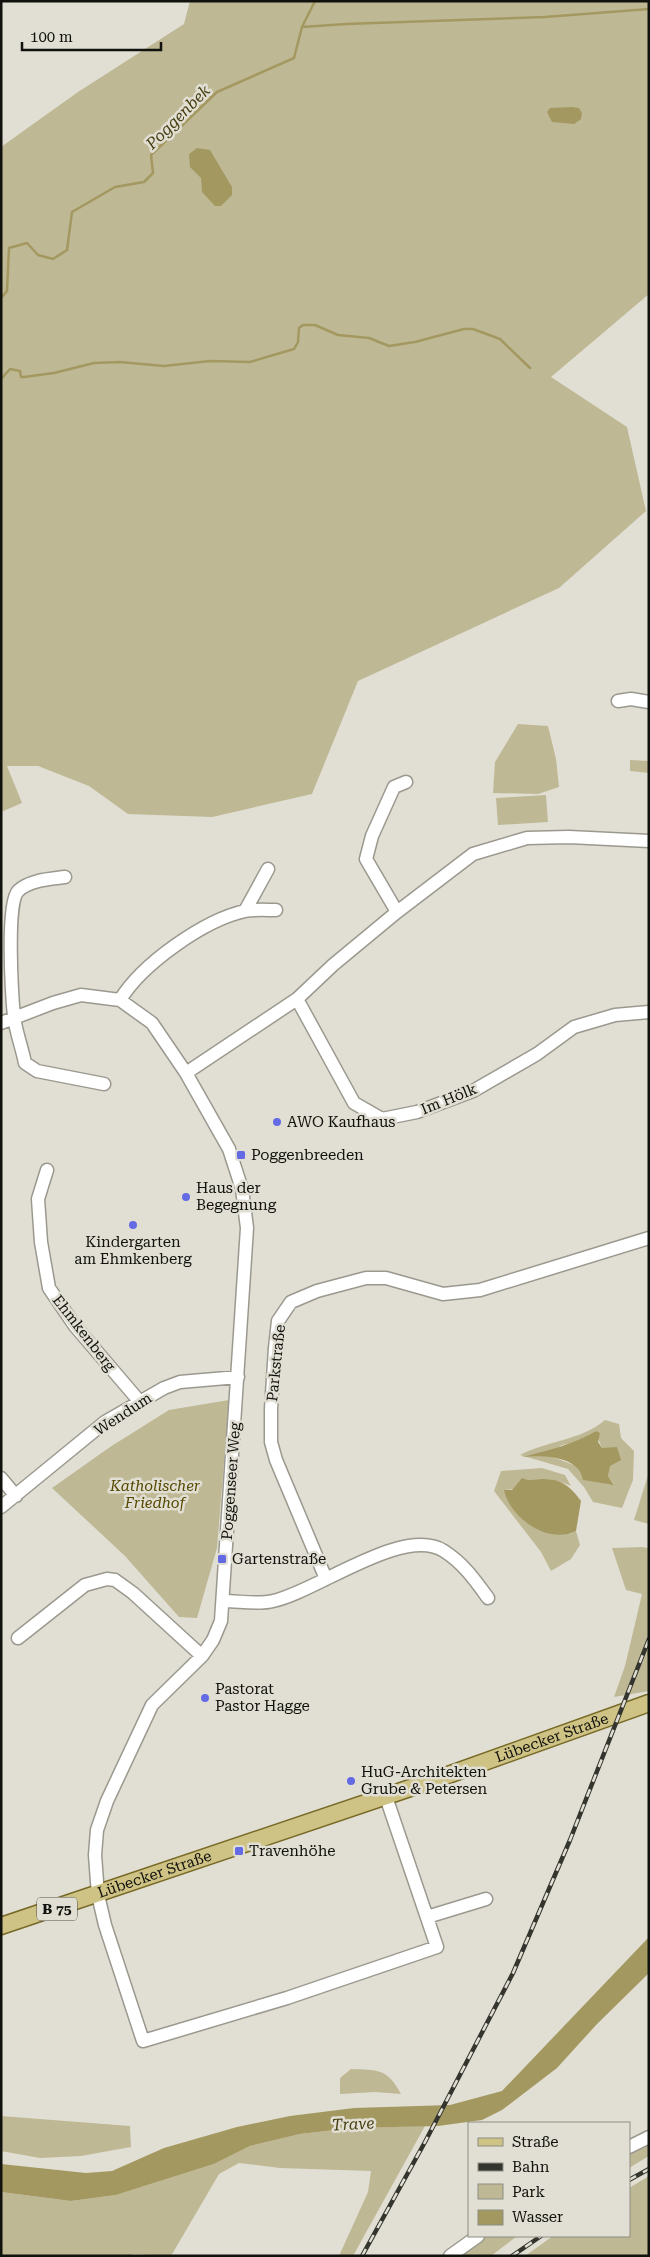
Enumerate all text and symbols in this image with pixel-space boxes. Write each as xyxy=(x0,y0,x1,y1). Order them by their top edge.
scale bar xyxy=(22,20,161,52)
text: 100 m xyxy=(30,28,73,46)
water label: Poggenbek xyxy=(141,81,214,154)
street label: Im Hölk xyxy=(418,1079,480,1118)
place label: AWO Kaufhaus xyxy=(287,1113,395,1131)
marker: AWO Kaufhaus xyxy=(271,1116,283,1128)
place label: Poggenbreeden xyxy=(251,1146,364,1164)
marker: Poggenbreeden xyxy=(235,1149,247,1161)
place label: Haus der Begegnung xyxy=(196,1179,277,1214)
marker: Haus der Begegnung xyxy=(180,1191,192,1203)
marker: Kindergarten am Ehmkenberg xyxy=(127,1219,139,1231)
place label: Kindergarten am Ehmkenberg xyxy=(74,1233,192,1268)
street label: Ehmkenberg xyxy=(49,1291,120,1375)
street label: Parkstraße xyxy=(263,1324,289,1402)
street label: Wendum xyxy=(91,1389,155,1439)
street label: Poggenseer Weg xyxy=(218,1421,244,1540)
park label: Katholischer Friedhof xyxy=(109,1477,201,1512)
place label: Gartenstraße xyxy=(232,1550,326,1568)
marker: Gartenstraße xyxy=(216,1553,228,1565)
place label: Pastorat Pastor Hagge xyxy=(215,1680,310,1715)
marker: Pastorat Pastor Hagge xyxy=(199,1692,211,1704)
street label: Lübecker Straße xyxy=(493,1709,611,1766)
place label: HuG-Architekten Grube & Petersen xyxy=(361,1763,488,1798)
marker: HuG-Architekten Grube & Petersen xyxy=(345,1775,357,1787)
place label: Travenhöhe xyxy=(249,1842,336,1860)
marker: Travenhöhe xyxy=(233,1845,245,1857)
street label: Lübecker Straße xyxy=(95,1847,214,1902)
road number: B 75 xyxy=(37,1898,77,1920)
water label: Trave xyxy=(331,2113,375,2135)
legend xyxy=(468,2122,630,2237)
text: Straße xyxy=(512,2133,559,2151)
text: Bahn xyxy=(512,2158,550,2176)
text: Park xyxy=(512,2183,546,2201)
text: Wasser xyxy=(512,2208,563,2226)

